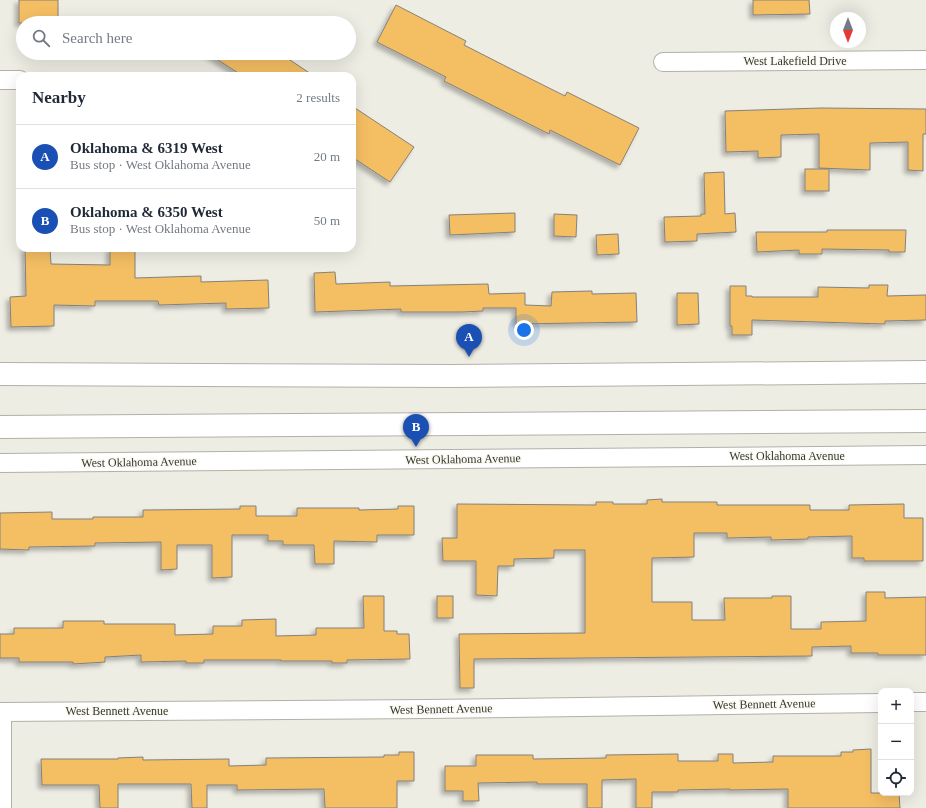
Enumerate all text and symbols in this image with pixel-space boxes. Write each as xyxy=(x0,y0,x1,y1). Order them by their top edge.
north arrow xyxy=(830,12,866,48)
search box xyxy=(16,16,356,60)
icon: search xyxy=(30,27,52,49)
text: Search here xyxy=(62,30,132,46)
street label: West Lakefield Drive xyxy=(744,54,847,68)
text: Nearby xyxy=(32,88,86,107)
text: 2 results xyxy=(296,90,340,105)
text: Oklahoma & 6319 West xyxy=(70,140,223,156)
text: A xyxy=(40,149,50,164)
text: 20 m xyxy=(314,149,340,164)
text: Bus stop · West Oklahoma Avenue xyxy=(70,157,251,172)
text: Oklahoma & 6350 West xyxy=(70,204,223,220)
text: B xyxy=(41,213,49,228)
text: 50 m xyxy=(314,213,340,228)
text: Bus stop · West Oklahoma Avenue xyxy=(70,221,251,236)
your location xyxy=(514,320,534,340)
pin: A xyxy=(456,324,482,357)
pin: B xyxy=(403,414,429,447)
street label: West Oklahoma Avenue xyxy=(729,449,845,463)
street label: West Oklahoma Avenue xyxy=(405,451,521,467)
street label: West Oklahoma Avenue xyxy=(81,454,197,470)
map controls xyxy=(878,688,914,796)
button: + xyxy=(878,688,914,724)
street label: West Bennett Avenue xyxy=(712,696,816,712)
street label: West Bennett Avenue xyxy=(389,701,493,717)
street label: West Bennett Avenue xyxy=(66,704,168,718)
button: − xyxy=(878,724,914,760)
button: locate xyxy=(878,760,914,796)

